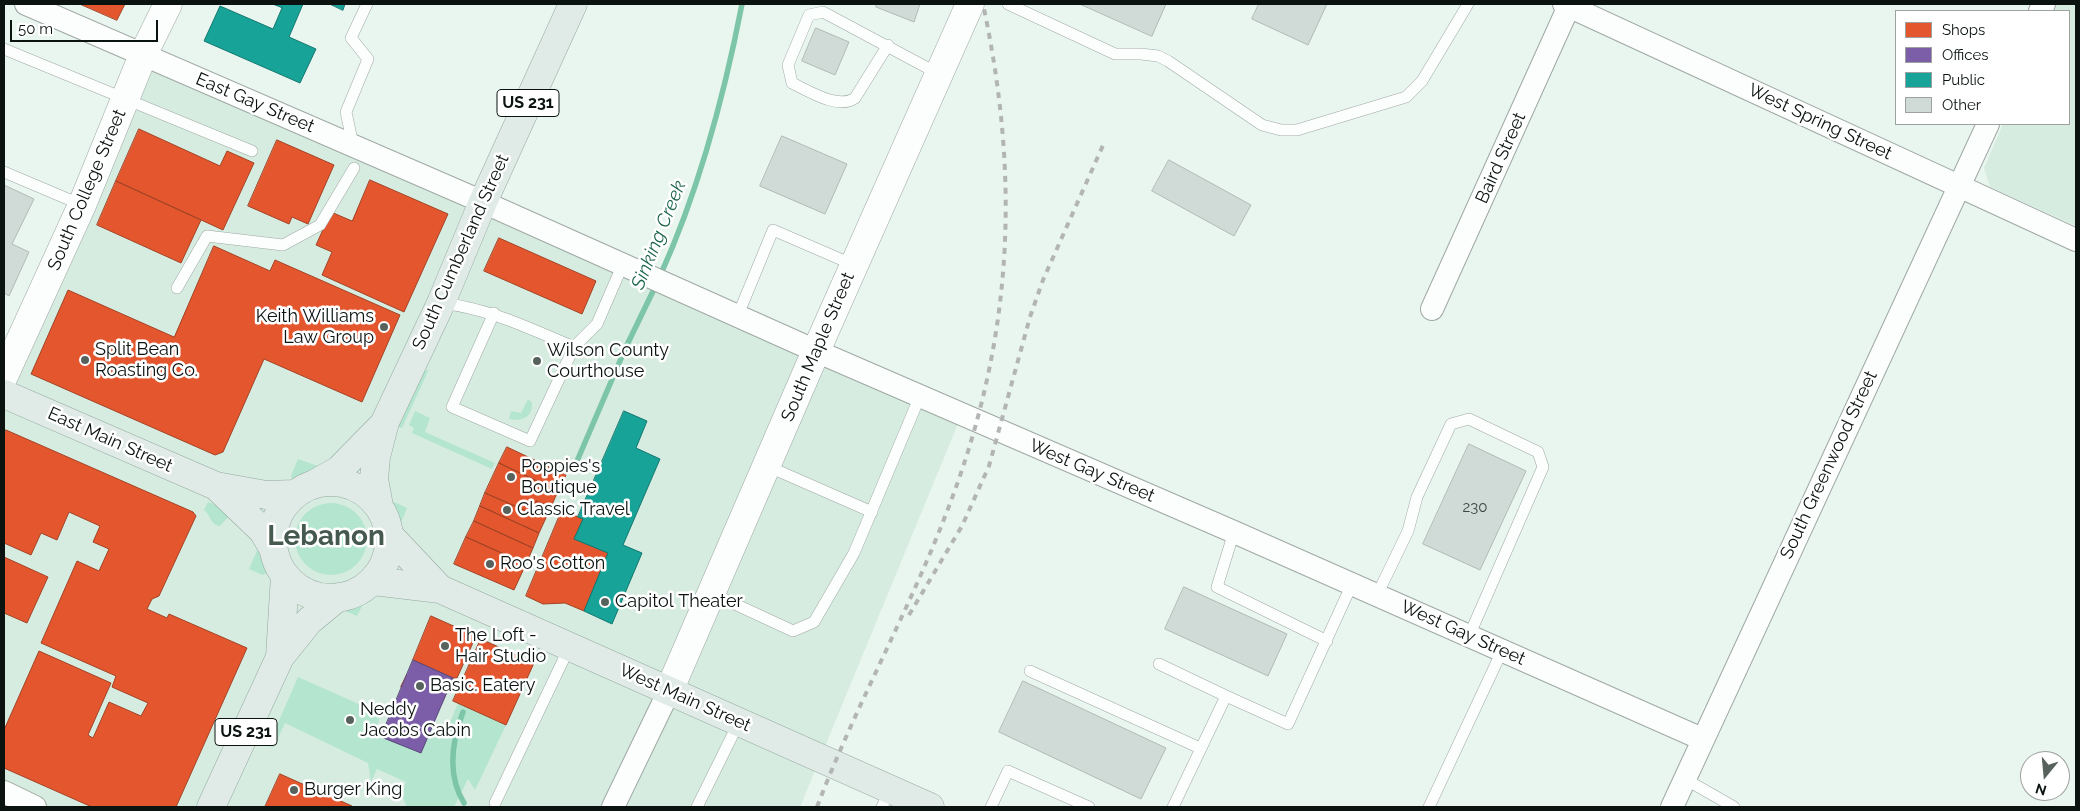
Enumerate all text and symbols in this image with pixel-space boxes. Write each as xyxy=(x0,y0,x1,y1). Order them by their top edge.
scale bar xyxy=(12,10,160,42)
legend xyxy=(1895,10,2070,125)
text: 50 m xyxy=(18,20,53,38)
text: Shops xyxy=(1942,21,1985,39)
text: Offices xyxy=(1942,46,1989,64)
street label: East Gay Street xyxy=(192,68,318,138)
text: Public xyxy=(1942,71,1985,89)
street label: West Spring Street xyxy=(1745,79,1895,165)
road number: US 231 xyxy=(497,90,559,116)
text: Other xyxy=(1942,96,1981,114)
street label: South College Street xyxy=(43,106,131,274)
street label: Baird Street xyxy=(1471,109,1531,207)
street label: South Cumberland Street xyxy=(408,151,514,353)
water label: Sinking Creek xyxy=(627,177,691,293)
street label: South Maple Street xyxy=(777,269,859,425)
place label: Keith Williams Law Group xyxy=(256,306,374,348)
marker: Keith Williams Law Group xyxy=(378,321,390,333)
place label: Split Bean Roasting Co. xyxy=(95,339,198,382)
place label: Wilson County Courthouse xyxy=(547,340,669,382)
marker: Split Bean Roasting Co. xyxy=(79,354,91,366)
marker: Wilson County Courthouse xyxy=(531,355,543,367)
street label: South Greenwood Street xyxy=(1776,367,1882,563)
street label: East Main Street xyxy=(44,403,176,477)
street label: West Gay Street xyxy=(1026,435,1158,507)
place label: Poppies's Boutique xyxy=(521,456,600,498)
marker: Poppies's Boutique xyxy=(505,471,517,483)
house number: 230 xyxy=(1462,498,1488,516)
place label: Classic Travel xyxy=(517,499,630,521)
marker: Classic Travel xyxy=(501,504,513,516)
district label: Lebanon xyxy=(267,520,385,554)
place label: Roo's Cotton xyxy=(500,553,605,575)
marker: Roo's Cotton xyxy=(484,558,496,570)
place label: Capitol Theater xyxy=(615,591,743,613)
marker: Capitol Theater xyxy=(599,596,611,608)
street label: West Gay Street xyxy=(1397,596,1529,670)
place label: The Loft - Hair Studio xyxy=(455,625,546,668)
marker: The Loft - Hair Studio xyxy=(439,640,451,652)
street label: West Main Street xyxy=(616,659,754,737)
place label: Basic. Eatery xyxy=(430,675,535,697)
marker: Basic. Eatery xyxy=(414,680,426,692)
place label: Neddy Jacobs Cabin xyxy=(360,699,471,742)
marker: Neddy Jacobs Cabin xyxy=(344,714,356,726)
road number: US 231 xyxy=(215,719,277,746)
north arrow xyxy=(2020,751,2070,801)
place label: Burger King xyxy=(304,779,402,801)
text: N xyxy=(2033,780,2048,799)
marker: Burger King xyxy=(288,784,300,796)

